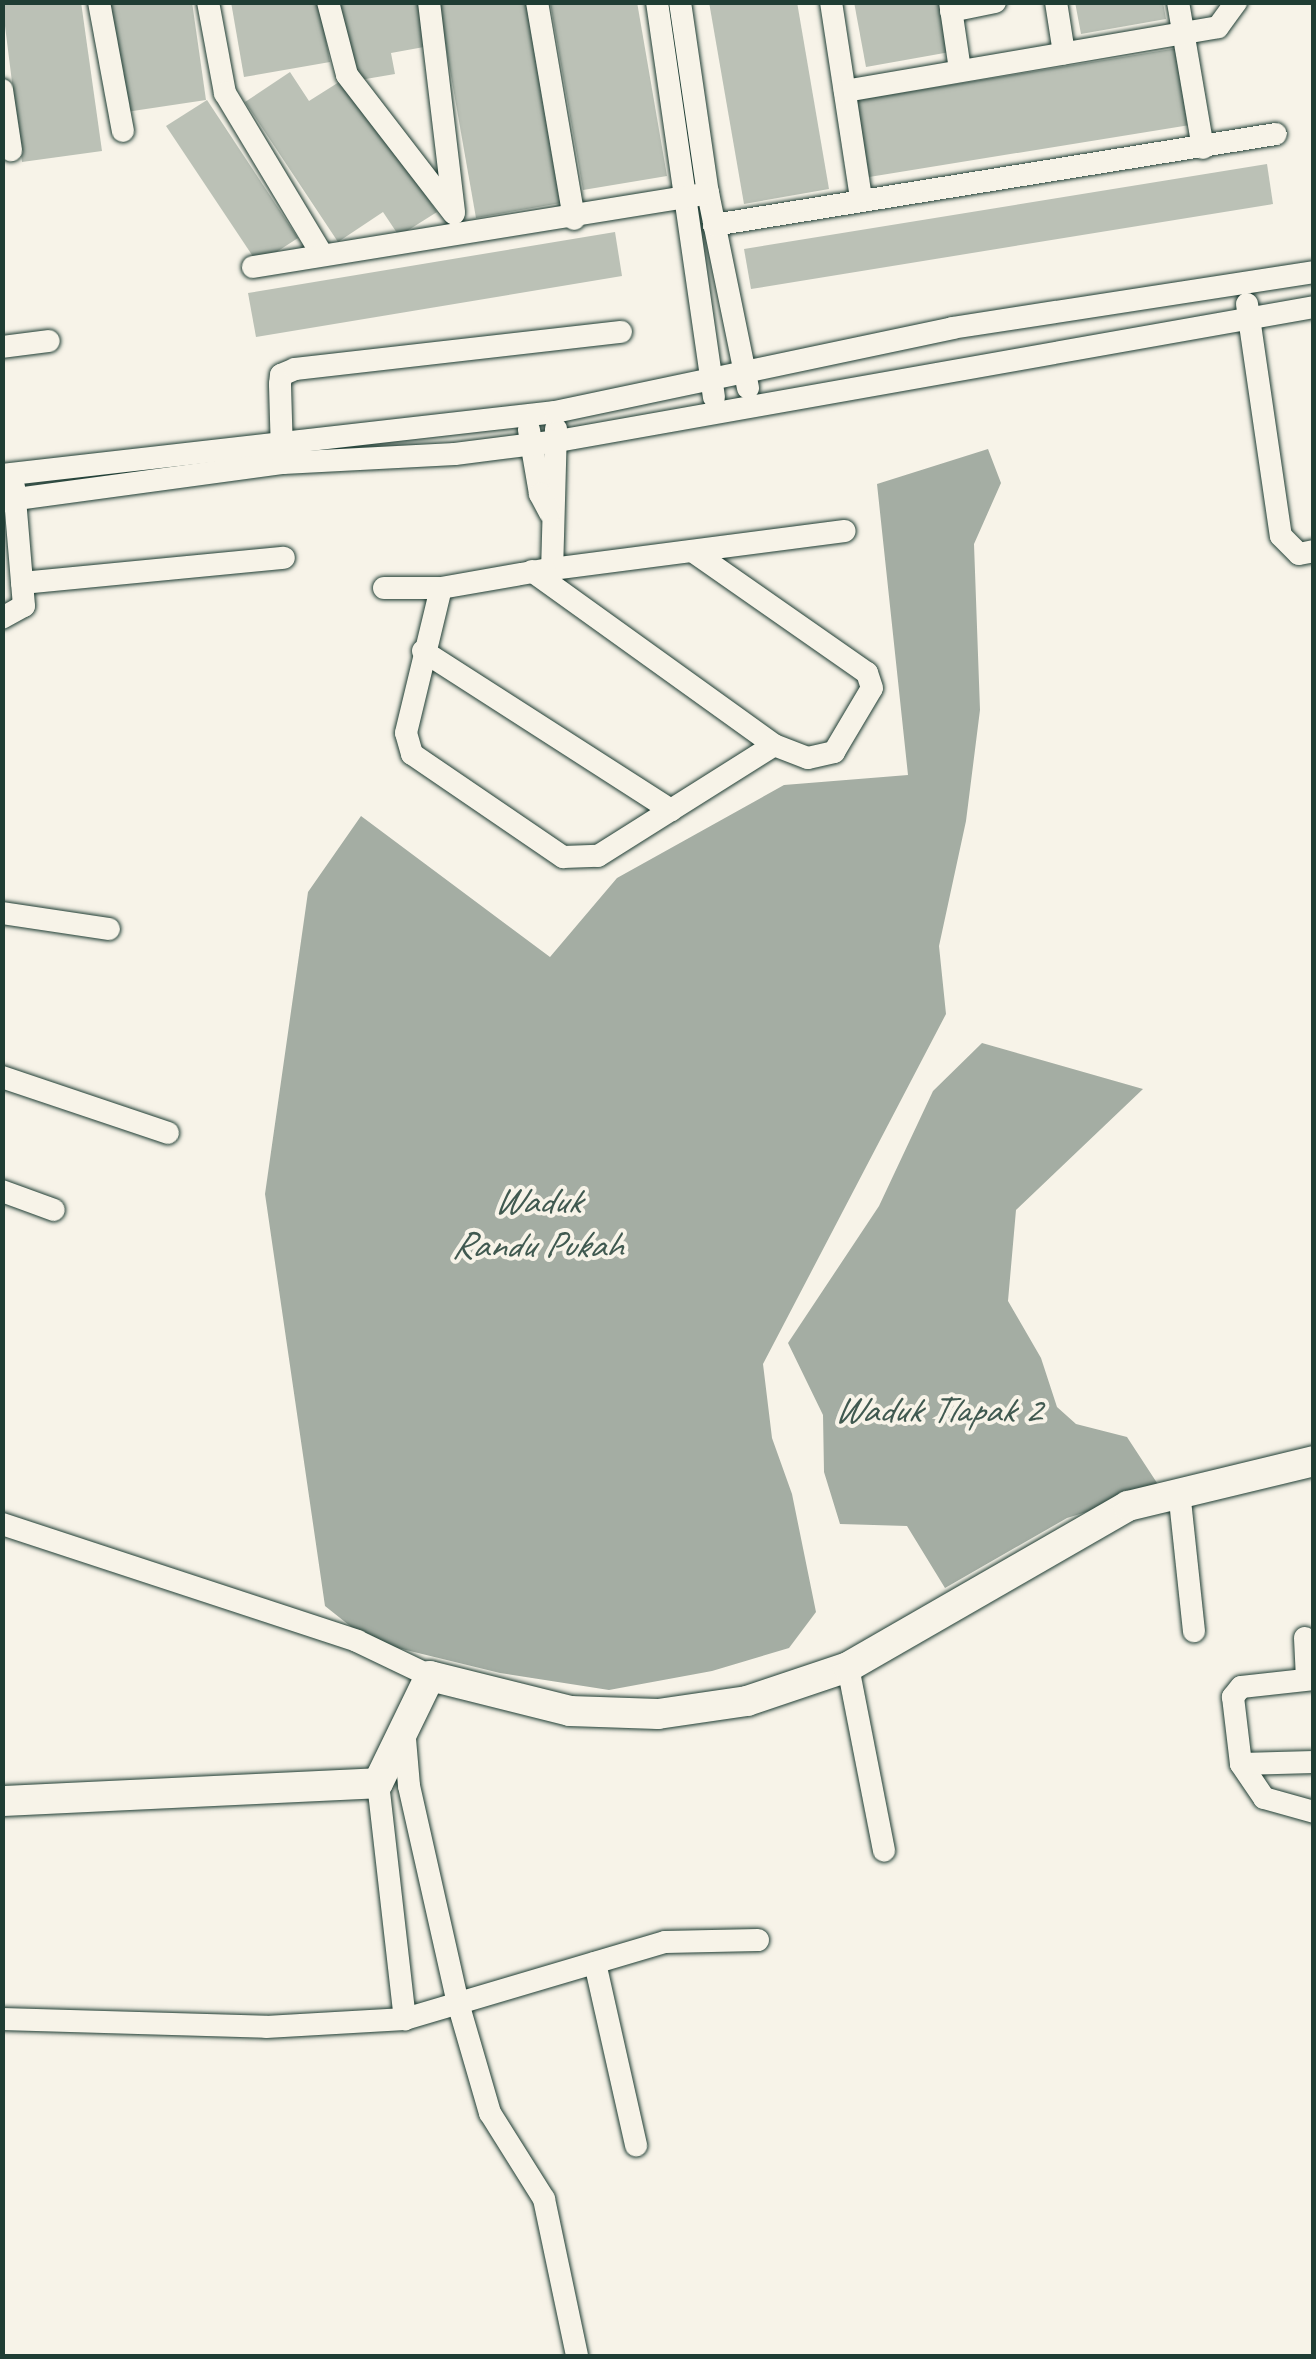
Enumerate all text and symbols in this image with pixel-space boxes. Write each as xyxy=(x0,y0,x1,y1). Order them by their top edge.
water label: Waduk Randu Pukah xyxy=(452,1178,622,1268)
water label: Waduk Tlapak 2 xyxy=(834,1387,1040,1433)

